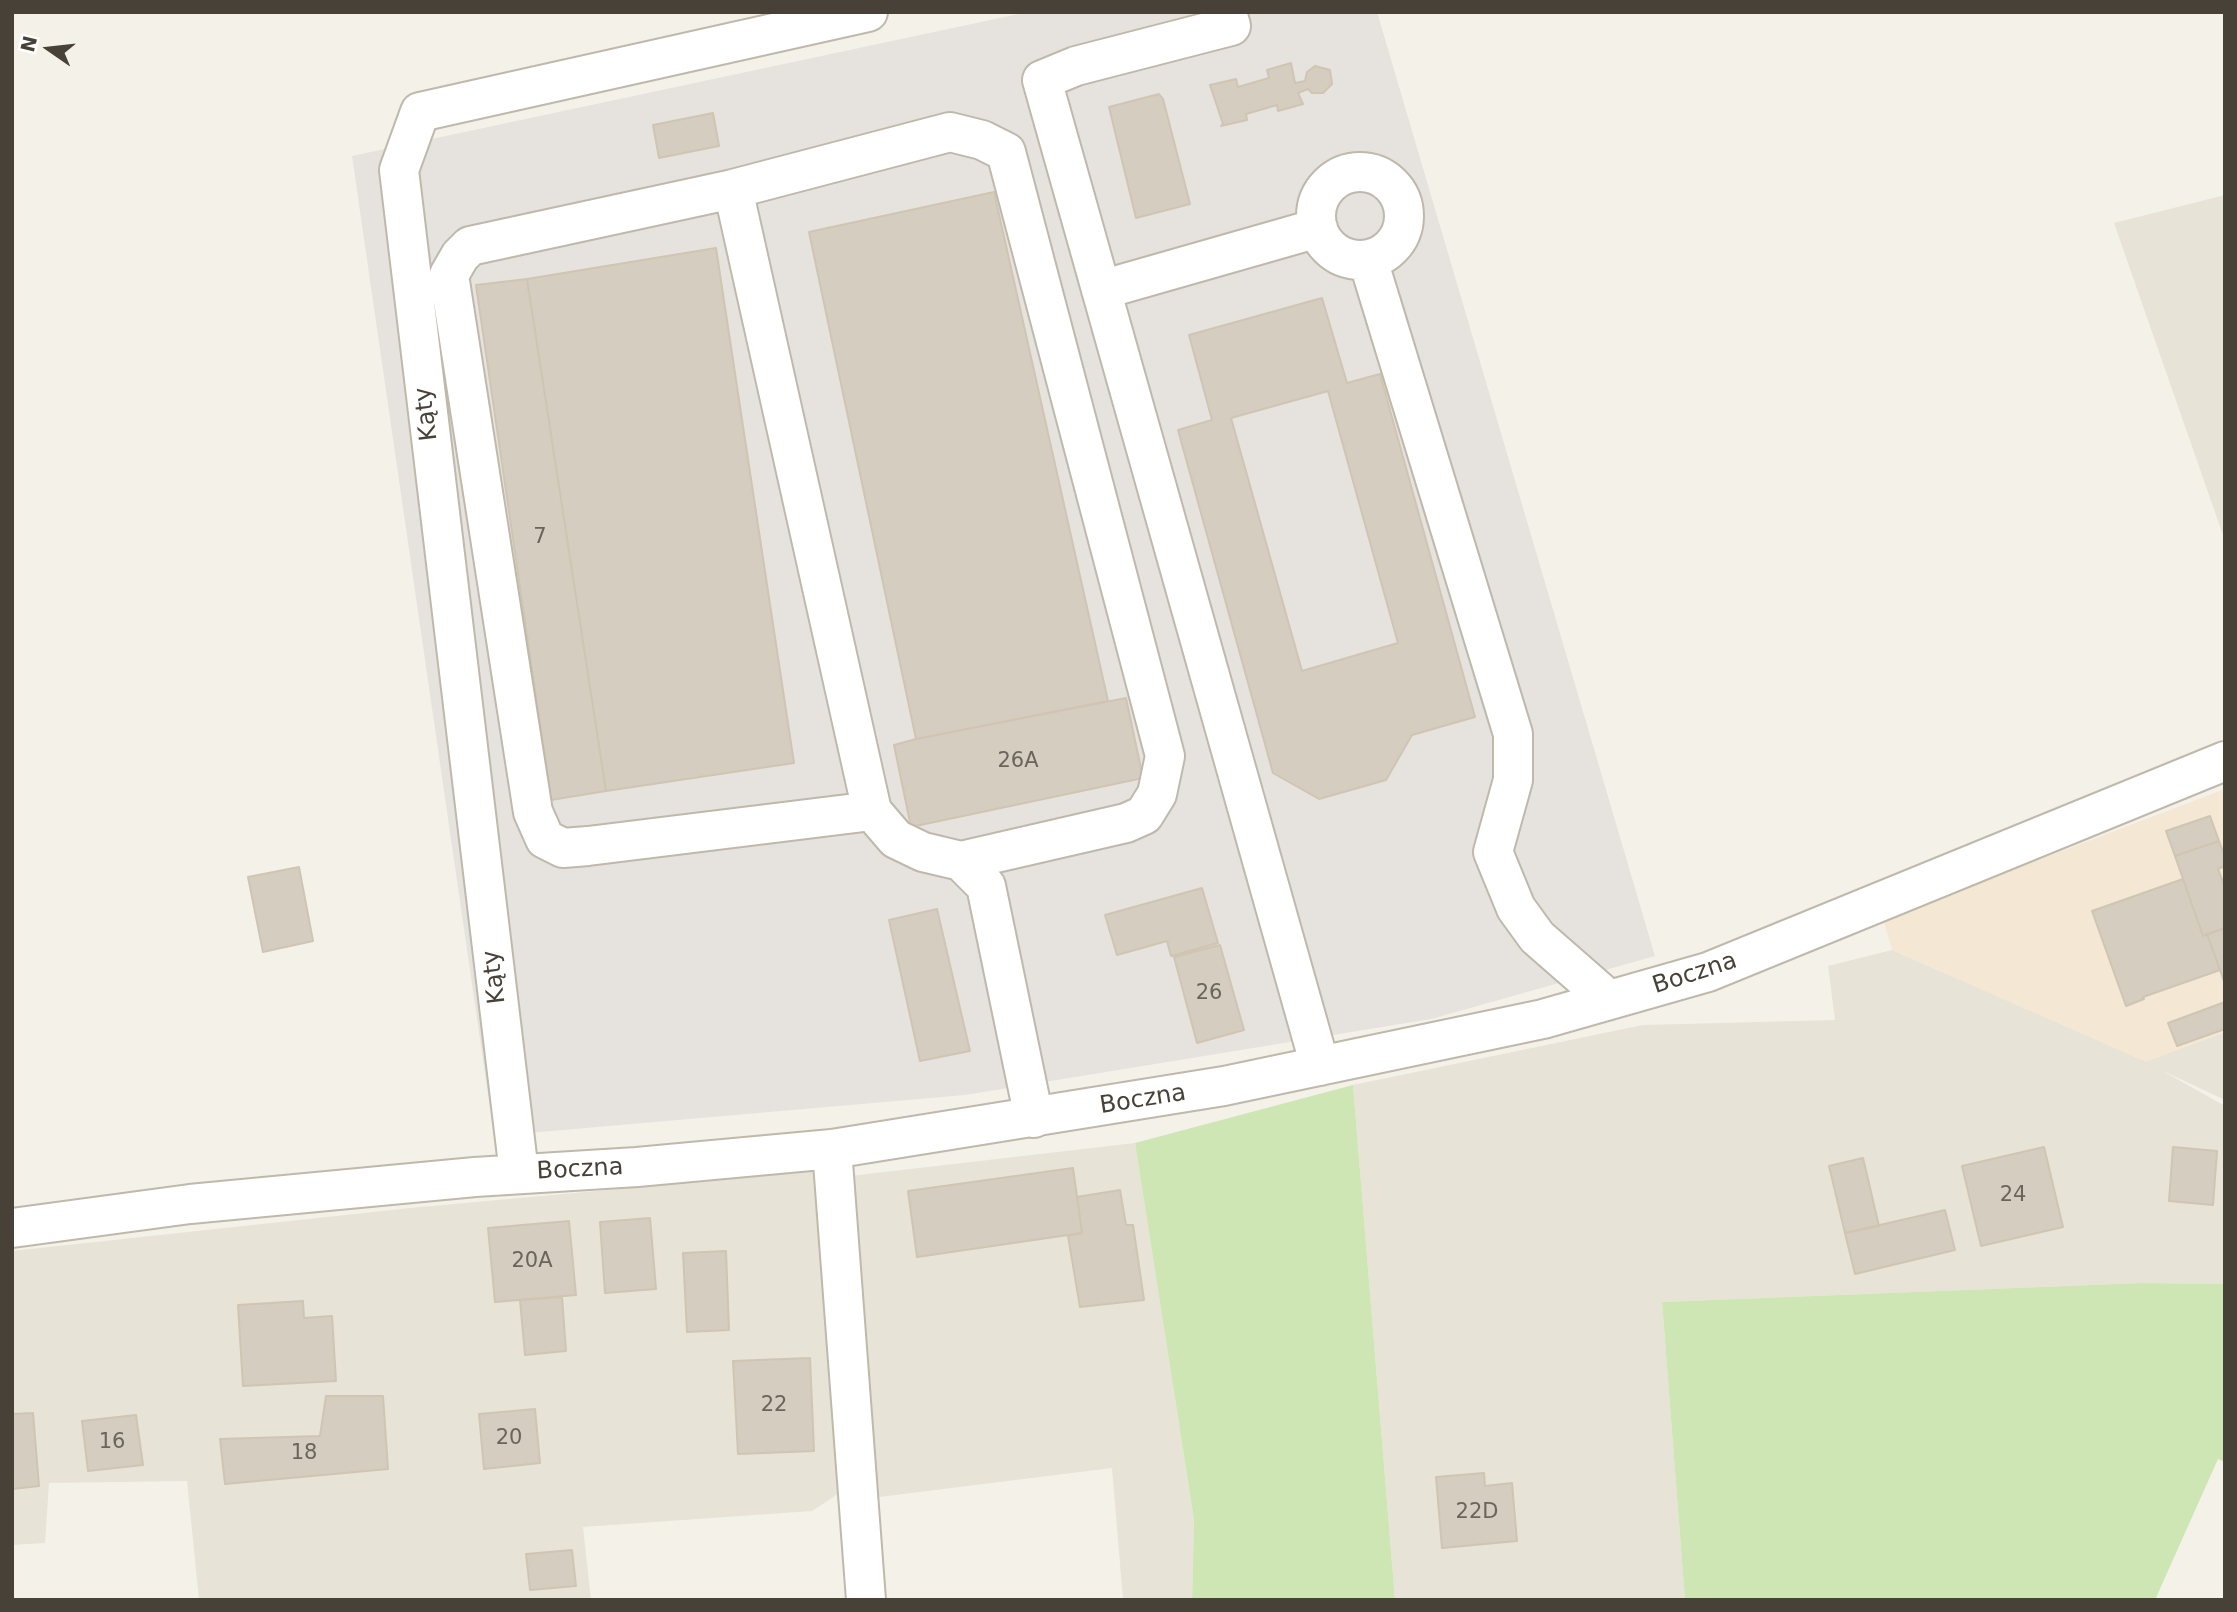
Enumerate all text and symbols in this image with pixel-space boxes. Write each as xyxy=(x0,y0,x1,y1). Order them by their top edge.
north arrow xyxy=(14,14,84,84)
text: N xyxy=(16,34,41,54)
street label: Kąty xyxy=(409,385,445,443)
house number: 7 xyxy=(533,525,547,551)
house number: 26A xyxy=(997,749,1039,775)
street label: Boczna xyxy=(1649,947,1741,1001)
street label: Kąty xyxy=(477,948,513,1006)
house number: 26 xyxy=(1196,981,1222,1007)
street label: Boczna xyxy=(1098,1079,1188,1121)
street label: Boczna xyxy=(536,1153,624,1187)
house number: 24 xyxy=(2000,1183,2026,1209)
house number: 20A xyxy=(511,1249,553,1275)
house number: 22 xyxy=(761,1393,787,1419)
house number: 20 xyxy=(496,1426,522,1452)
house number: 16 xyxy=(99,1430,125,1456)
house number: 18 xyxy=(291,1441,317,1467)
house number: 22D xyxy=(1456,1500,1498,1526)

